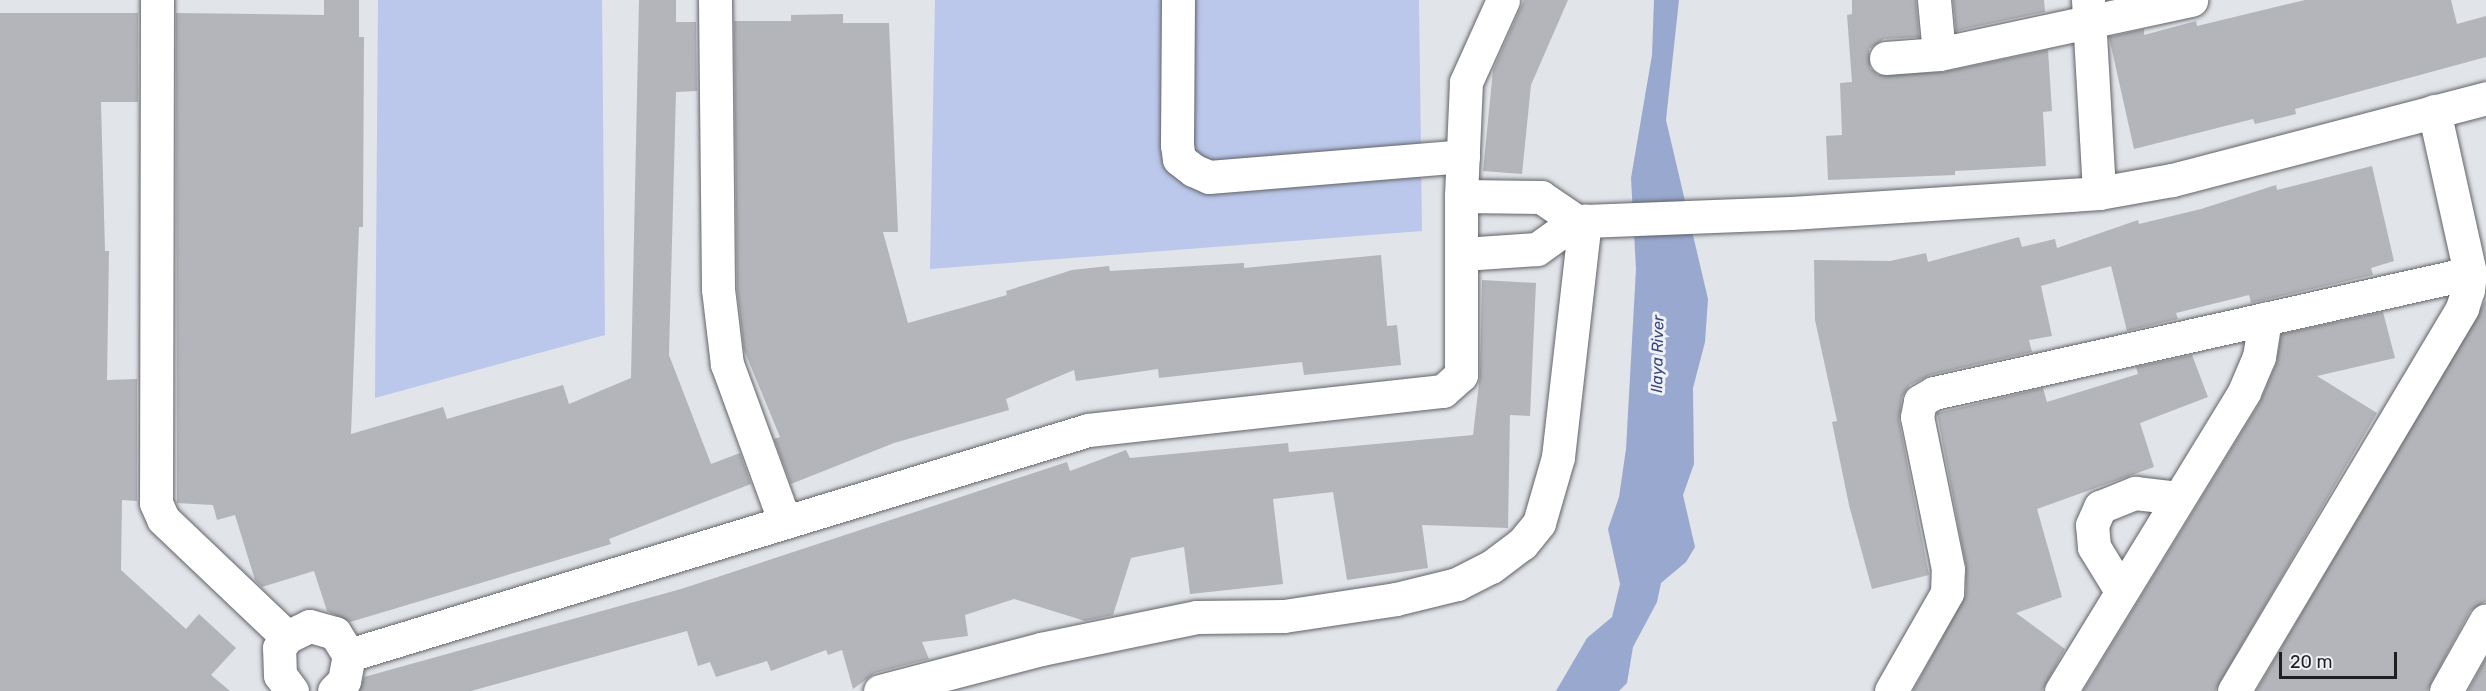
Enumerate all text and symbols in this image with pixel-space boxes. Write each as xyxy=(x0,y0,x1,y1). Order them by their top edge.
water label: Ilaya River xyxy=(1648,315,1668,393)
scale bar xyxy=(2282,640,2400,678)
text: 20 m xyxy=(2290,651,2332,673)

